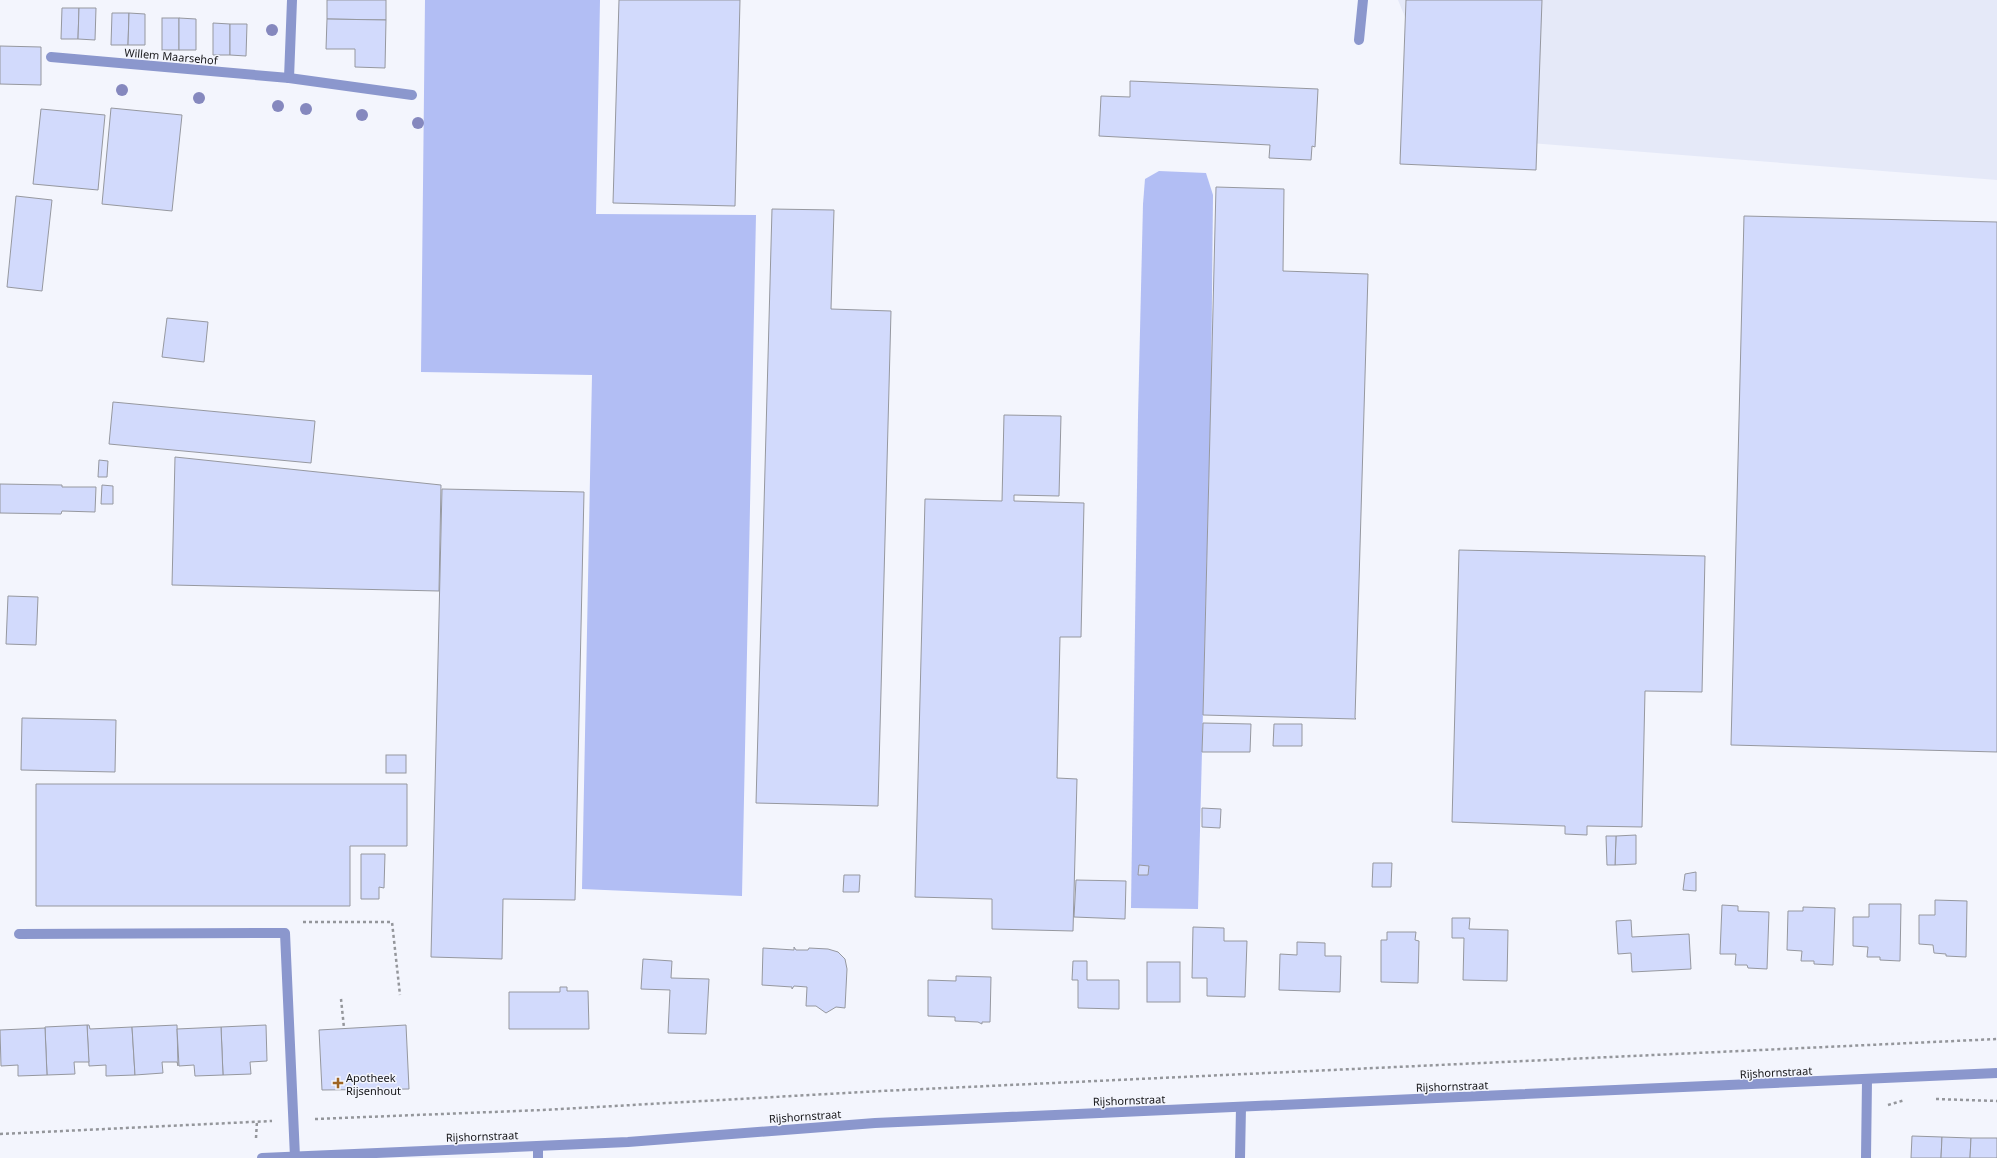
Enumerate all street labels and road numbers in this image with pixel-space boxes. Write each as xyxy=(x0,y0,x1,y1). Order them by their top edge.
street label: Willem Maarsehof xyxy=(124,44,220,68)
street label: Rijshornstraat xyxy=(1739,1063,1813,1081)
street label: Rijshornstraat xyxy=(1416,1077,1488,1095)
street label: Rijshornstraat xyxy=(1093,1091,1165,1109)
street label: Rijshornstraat xyxy=(768,1106,842,1126)
street label: Rijshornstraat xyxy=(446,1127,518,1145)

